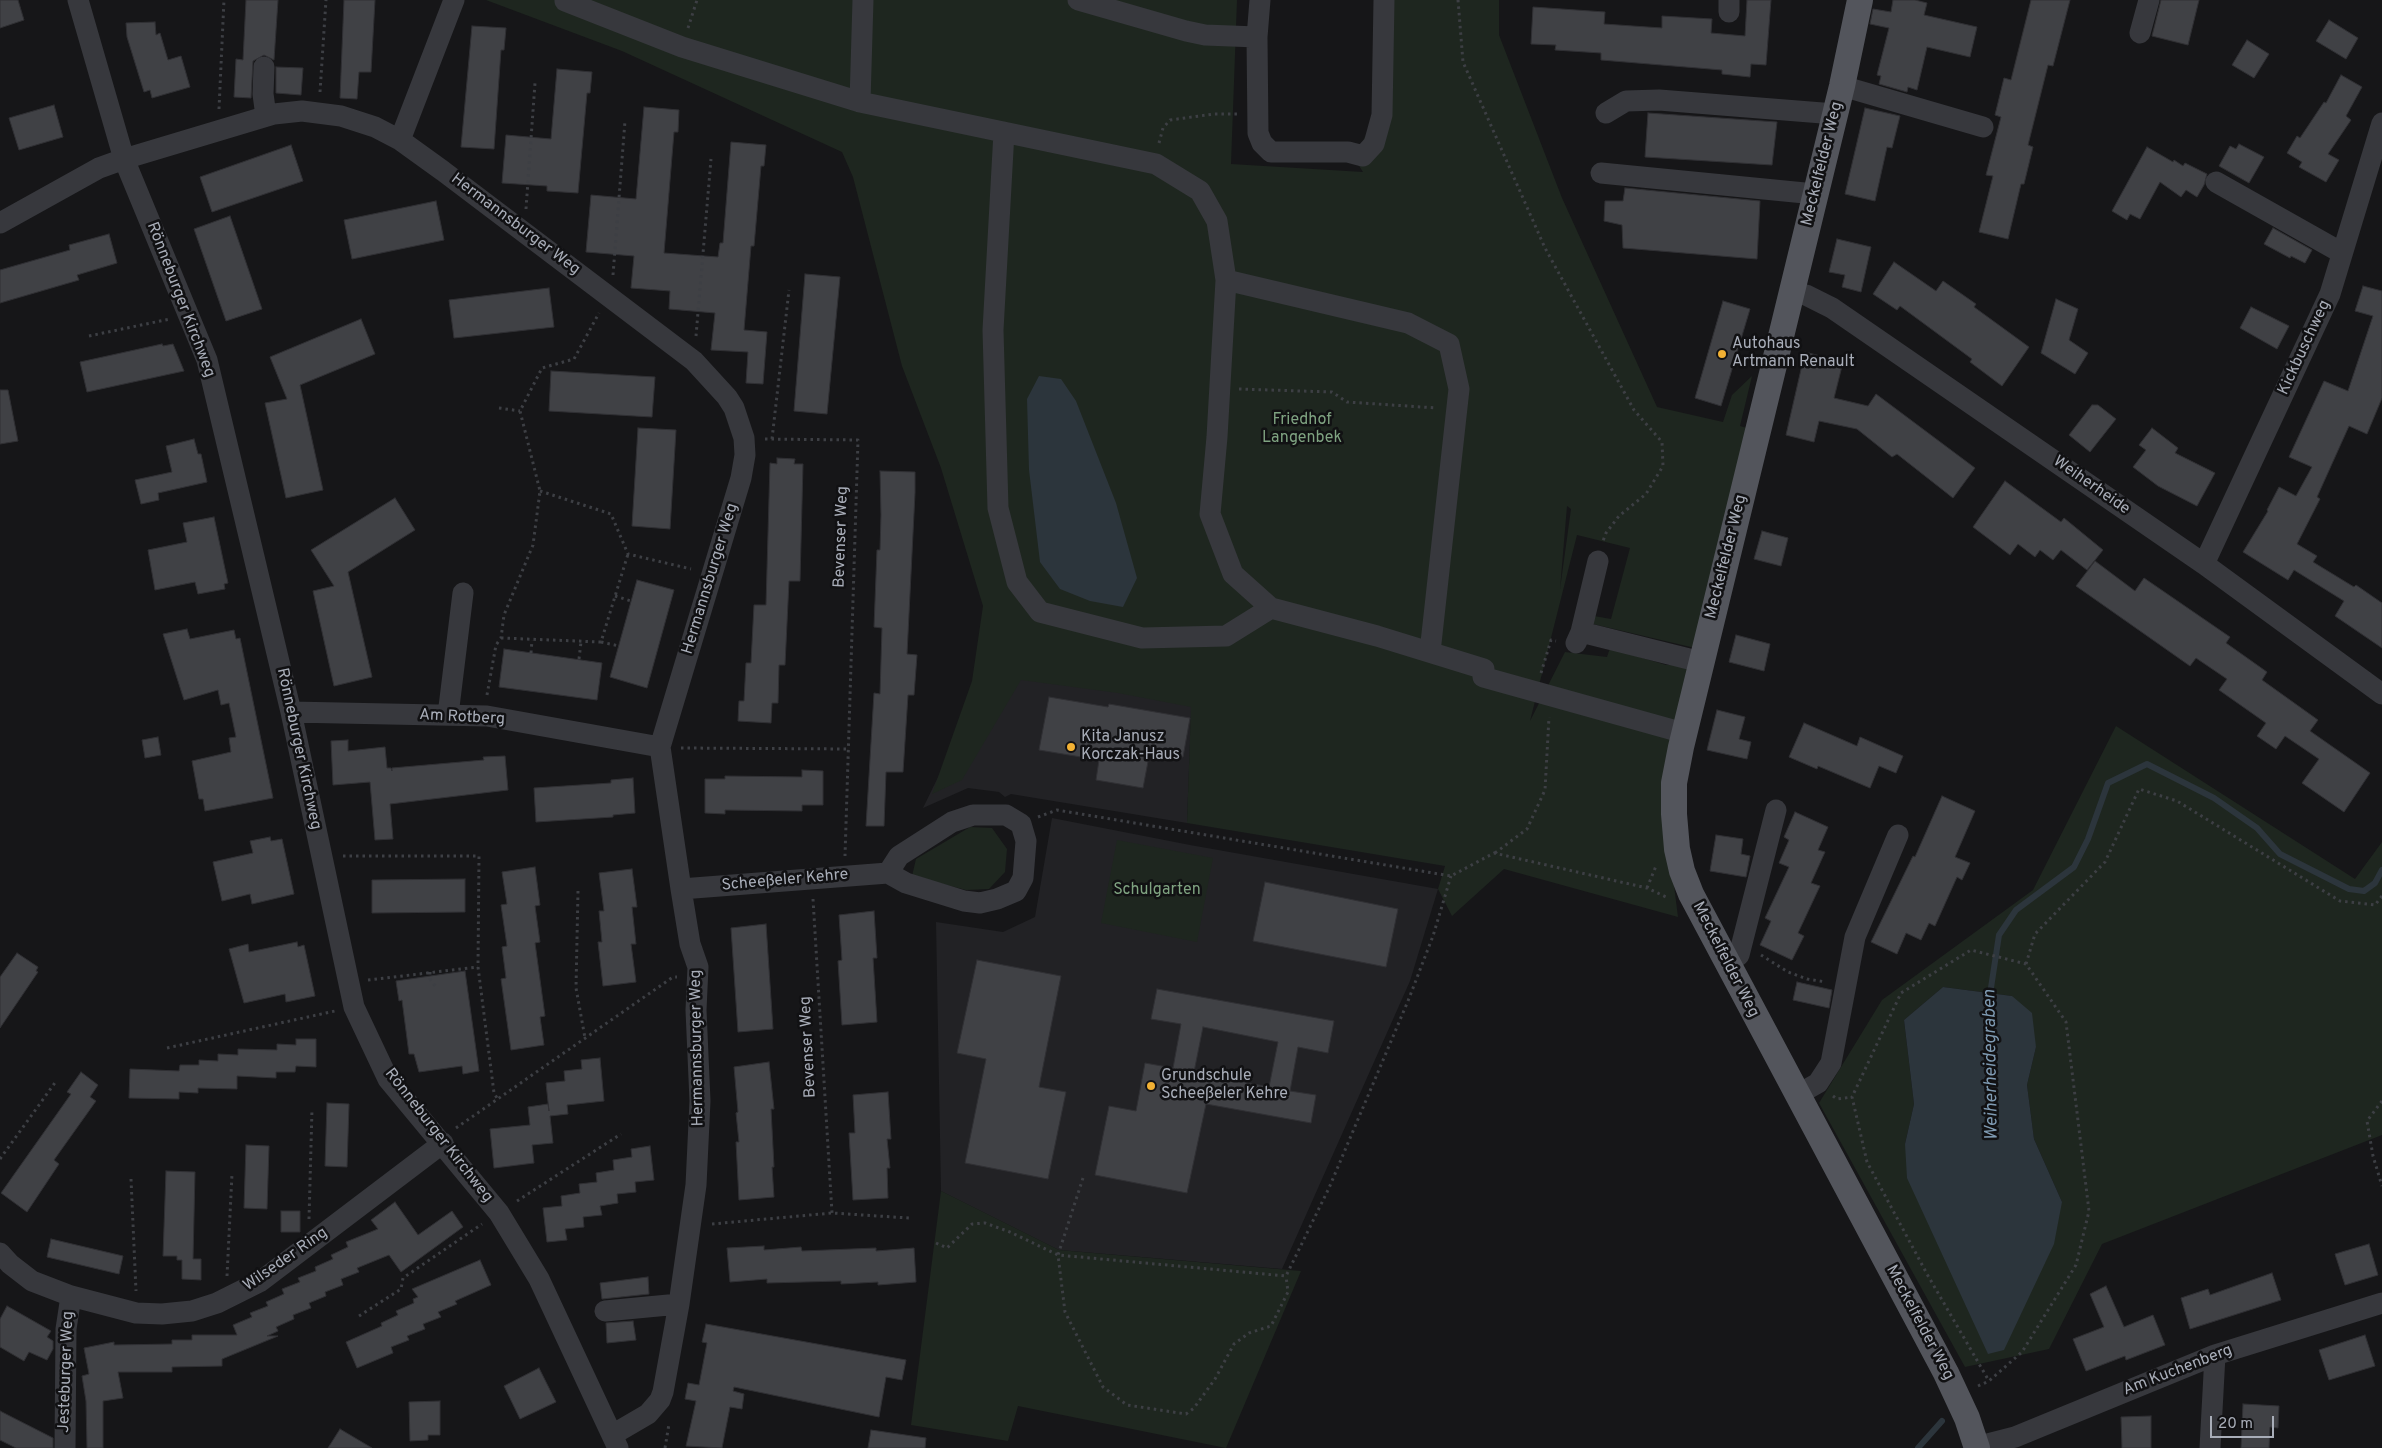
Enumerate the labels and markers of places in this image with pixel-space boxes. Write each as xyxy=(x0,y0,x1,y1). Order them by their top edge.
place label: Autohaus Artmann Renault xyxy=(1732,335,1855,373)
marker: Autohaus Artmann Renault xyxy=(1716,348,1728,360)
place label: Kita Janusz Korczak-Haus xyxy=(1081,728,1180,766)
marker: Kita Janusz Korczak-Haus xyxy=(1065,741,1077,753)
place label: Grundschule Scheeßeler Kehre xyxy=(1161,1067,1288,1105)
marker: Grundschule Scheeßeler Kehre xyxy=(1145,1080,1157,1092)

